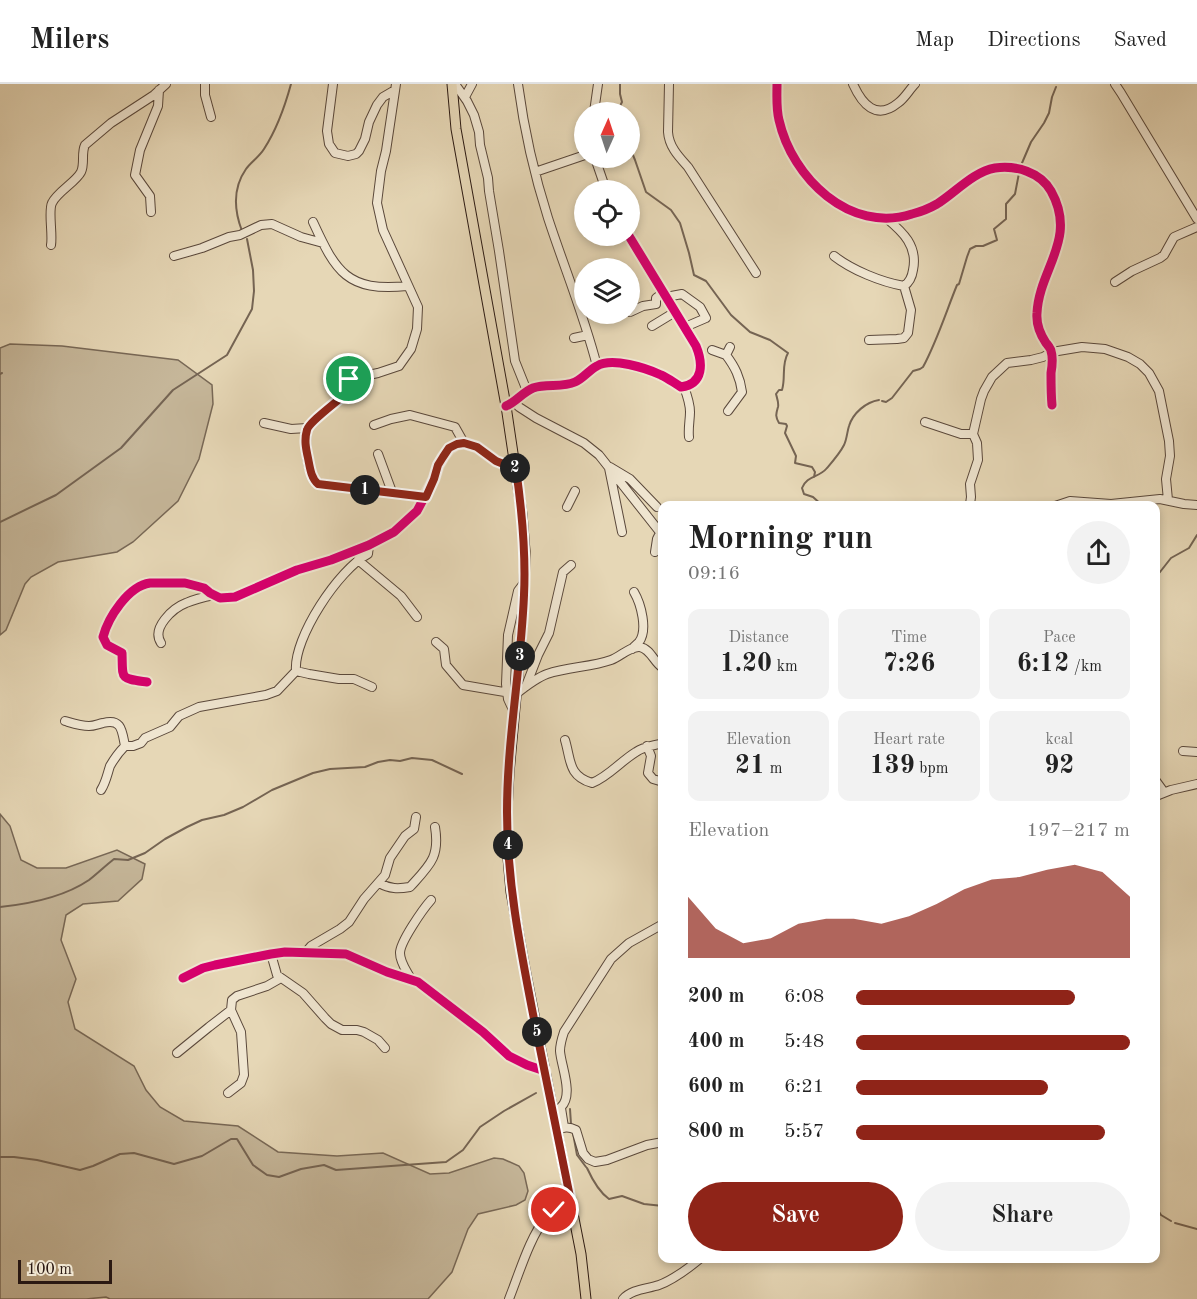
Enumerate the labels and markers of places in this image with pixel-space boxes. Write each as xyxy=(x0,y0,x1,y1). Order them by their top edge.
pin xyxy=(323,353,374,404)
pin: 2 xyxy=(500,453,530,483)
pin: 1 xyxy=(350,475,380,505)
pin: 3 xyxy=(505,641,535,671)
pin: 4 xyxy=(493,830,523,860)
pin: 5 xyxy=(522,1017,552,1047)
pin xyxy=(528,1184,579,1235)

